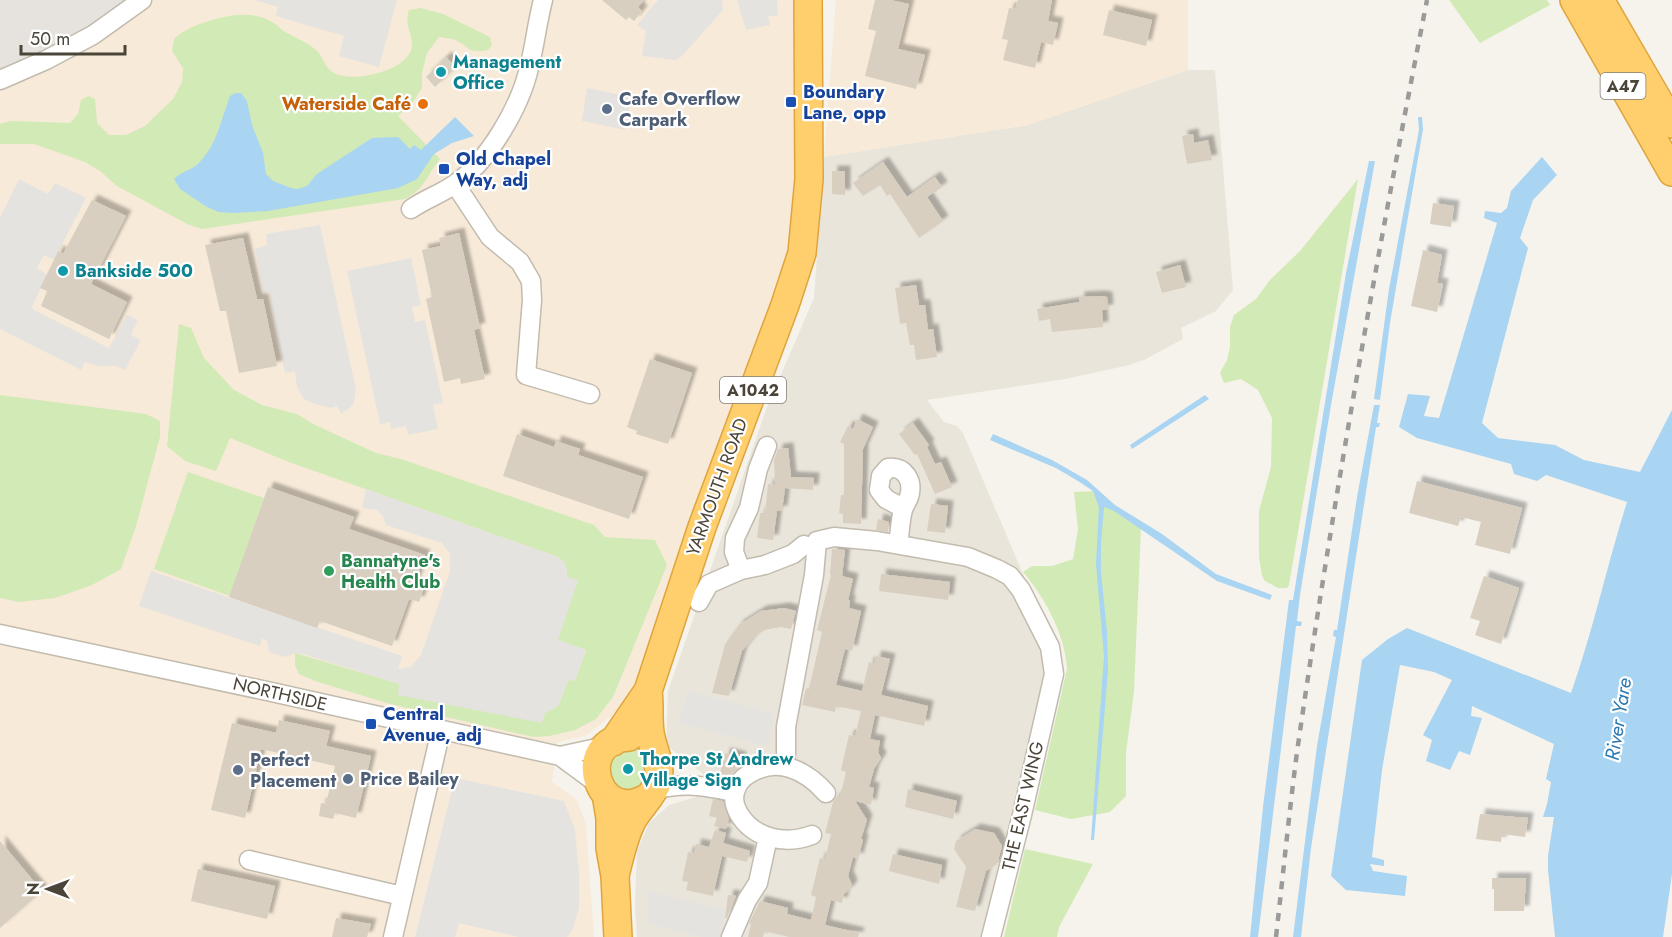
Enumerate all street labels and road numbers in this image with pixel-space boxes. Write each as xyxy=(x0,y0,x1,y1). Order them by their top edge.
road number: A47 xyxy=(1600,73,1646,99)
road number: A1042 xyxy=(720,377,786,403)
street label: YARMOUTH ROAD xyxy=(680,414,754,560)
street label: NORTHSIDE xyxy=(230,671,330,717)
street label: THE EAST WING xyxy=(995,739,1051,873)

